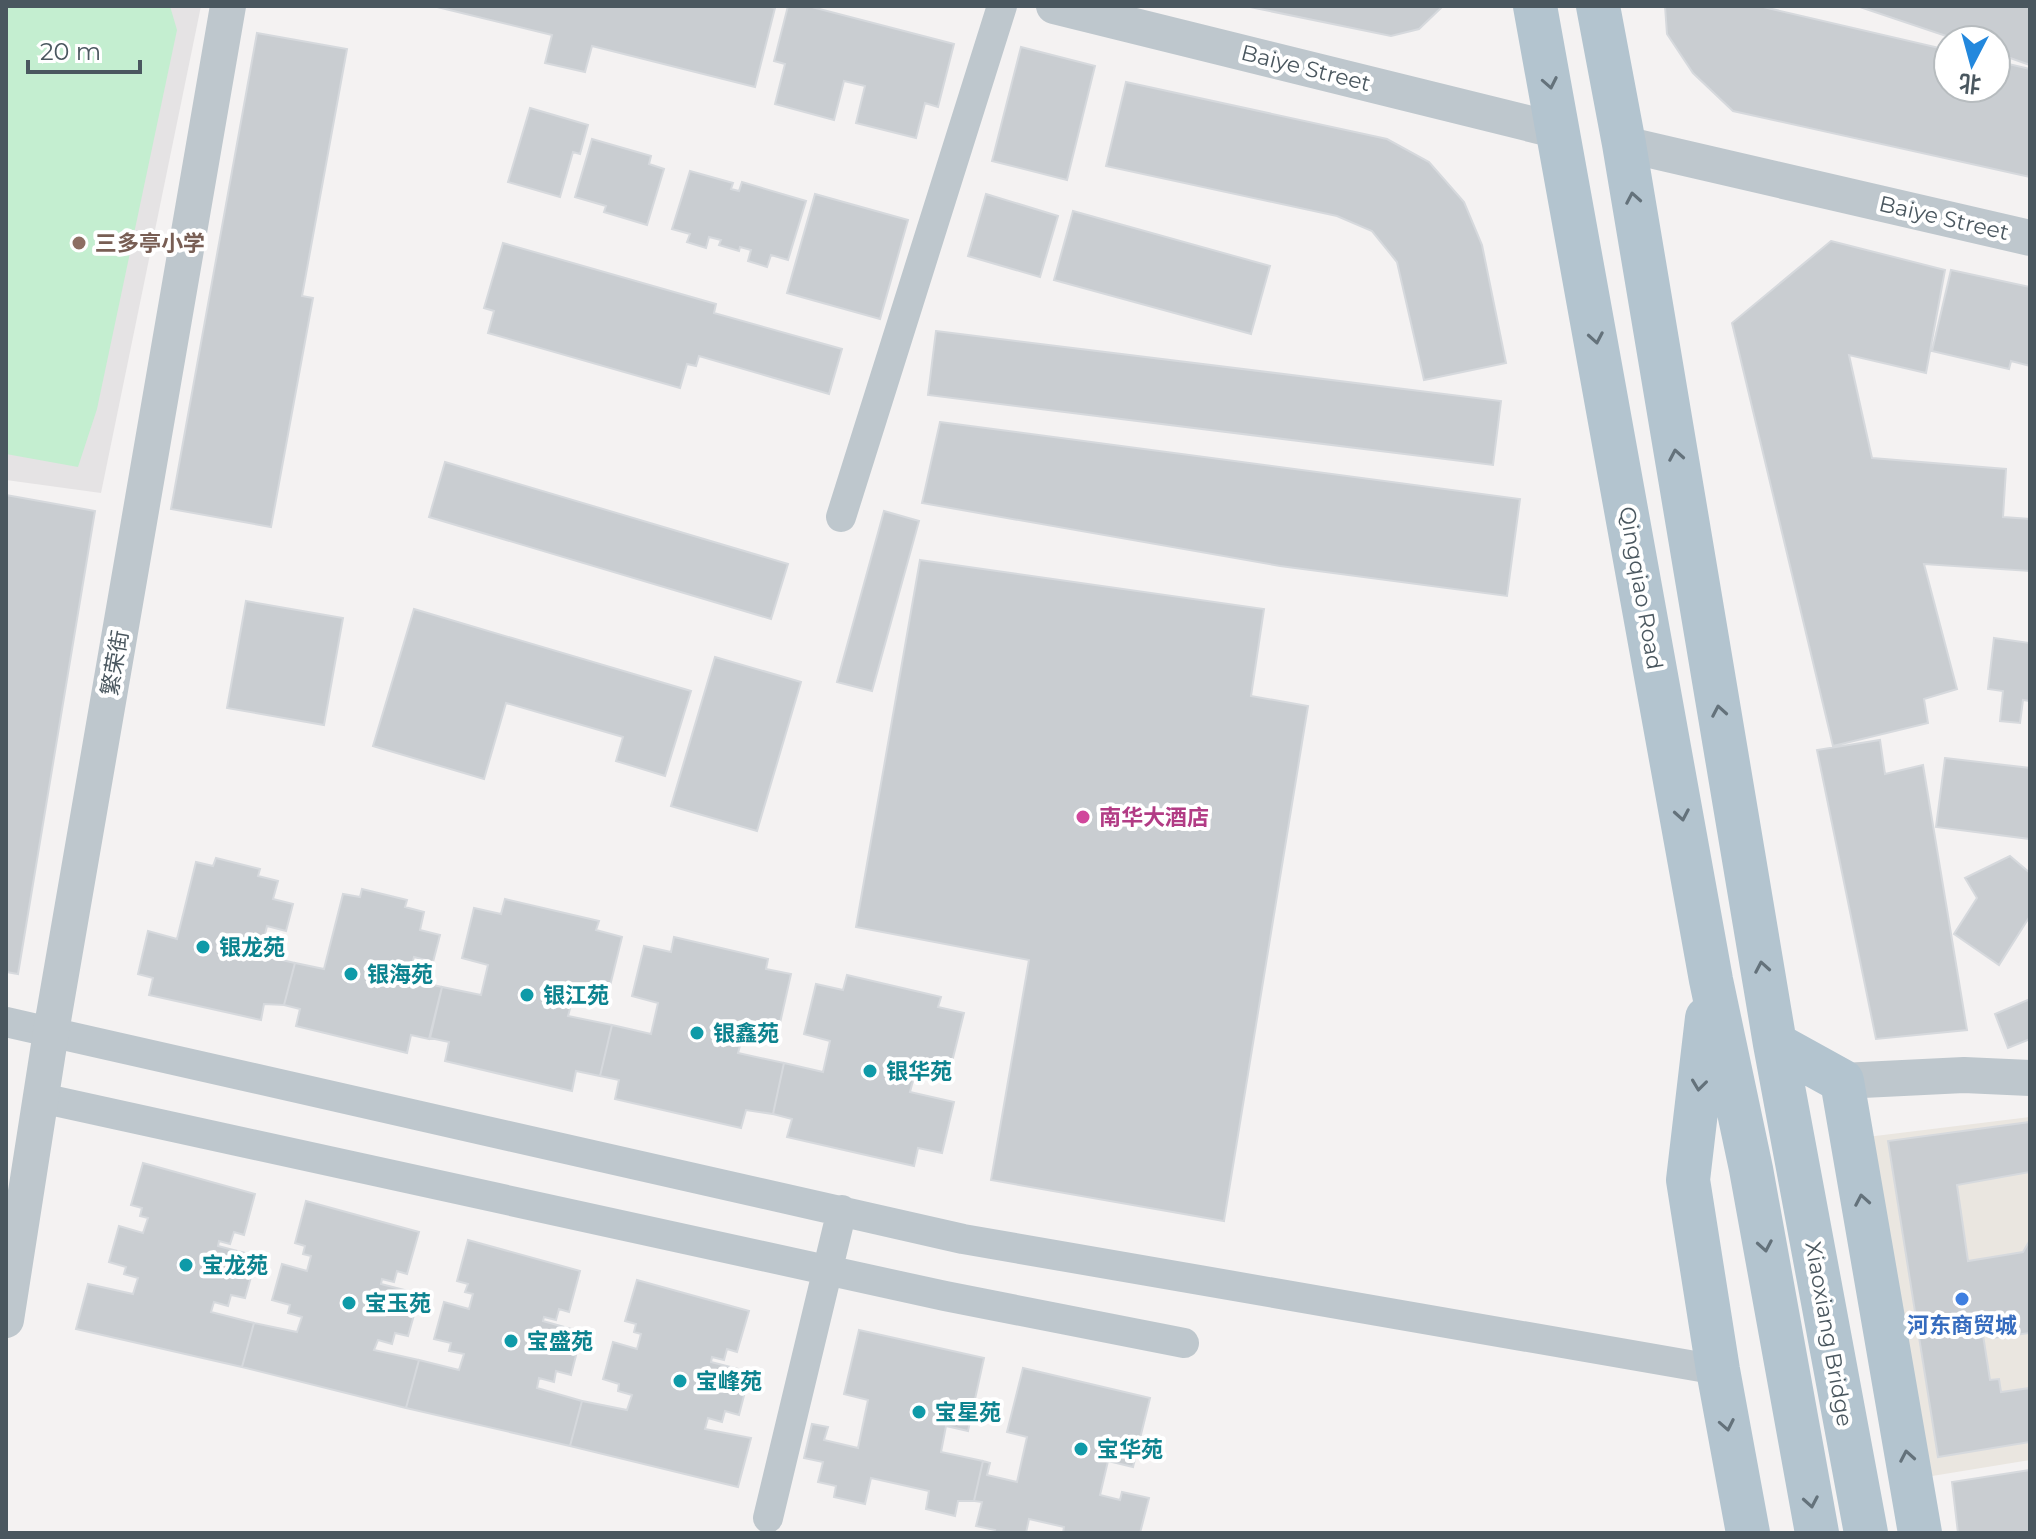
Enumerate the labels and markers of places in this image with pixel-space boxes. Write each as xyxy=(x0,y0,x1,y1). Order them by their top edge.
place label: 三多亭小学 xyxy=(95,230,205,257)
marker: 三多亭小学 xyxy=(70,234,88,252)
place label: 南华大酒店 xyxy=(1099,804,1209,831)
marker: 南华大酒店 xyxy=(1074,808,1092,826)
place label: 银龙苑 xyxy=(219,934,285,961)
marker: 银龙苑 xyxy=(194,938,212,956)
place label: 银海苑 xyxy=(367,961,433,988)
marker: 银海苑 xyxy=(342,965,360,983)
place label: 银江苑 xyxy=(543,982,609,1009)
marker: 银江苑 xyxy=(518,986,536,1004)
place label: 银鑫苑 xyxy=(713,1020,779,1047)
marker: 银鑫苑 xyxy=(688,1024,706,1042)
place label: 银华苑 xyxy=(886,1058,952,1085)
marker: 银华苑 xyxy=(861,1062,879,1080)
place label: 宝龙苑 xyxy=(202,1252,268,1279)
marker: 宝龙苑 xyxy=(177,1256,195,1274)
place label: 宝玉苑 xyxy=(365,1290,431,1317)
marker: 河东商贸城 xyxy=(1953,1290,1971,1308)
marker: 宝玉苑 xyxy=(340,1294,358,1312)
place label: 河东商贸城 xyxy=(1907,1312,2017,1339)
place label: 宝盛苑 xyxy=(527,1328,593,1355)
marker: 宝盛苑 xyxy=(502,1332,520,1350)
place label: 宝峰苑 xyxy=(696,1368,762,1395)
marker: 宝峰苑 xyxy=(671,1372,689,1390)
place label: 宝星苑 xyxy=(935,1399,1001,1426)
marker: 宝星苑 xyxy=(910,1403,928,1421)
place label: 宝华苑 xyxy=(1097,1436,1163,1463)
marker: 宝华苑 xyxy=(1072,1440,1090,1458)

